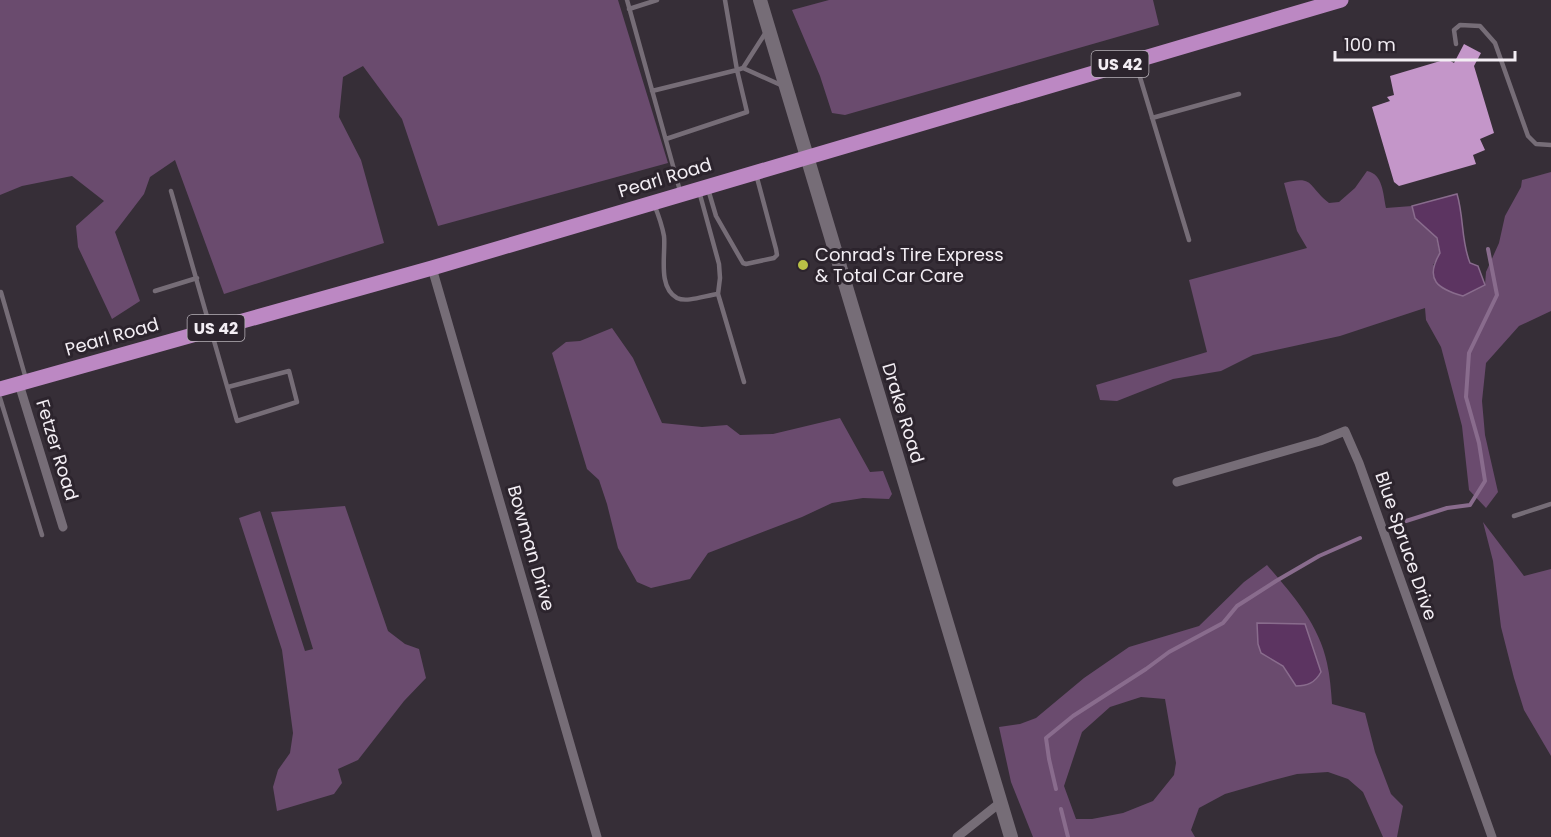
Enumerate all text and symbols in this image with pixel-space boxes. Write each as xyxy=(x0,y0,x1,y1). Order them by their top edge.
scale bar xyxy=(1335,24,1515,62)
text: 100 m xyxy=(1344,32,1396,57)
road number: US 42 xyxy=(1092,51,1148,77)
street label: Pearl Road xyxy=(615,151,715,204)
place label: Conrad's Tire Express & Total Car Care xyxy=(815,242,1004,288)
marker: Conrad's Tire Express & Total Car Care xyxy=(796,258,810,272)
street label: Pearl Road xyxy=(62,311,162,362)
road number: US 42 xyxy=(188,315,244,341)
street label: Drake Road xyxy=(876,360,931,466)
street label: Fetzer Road xyxy=(30,396,85,503)
street label: Blue Spruce Drive xyxy=(1369,468,1444,624)
street label: Bowman Drive xyxy=(502,482,561,614)

